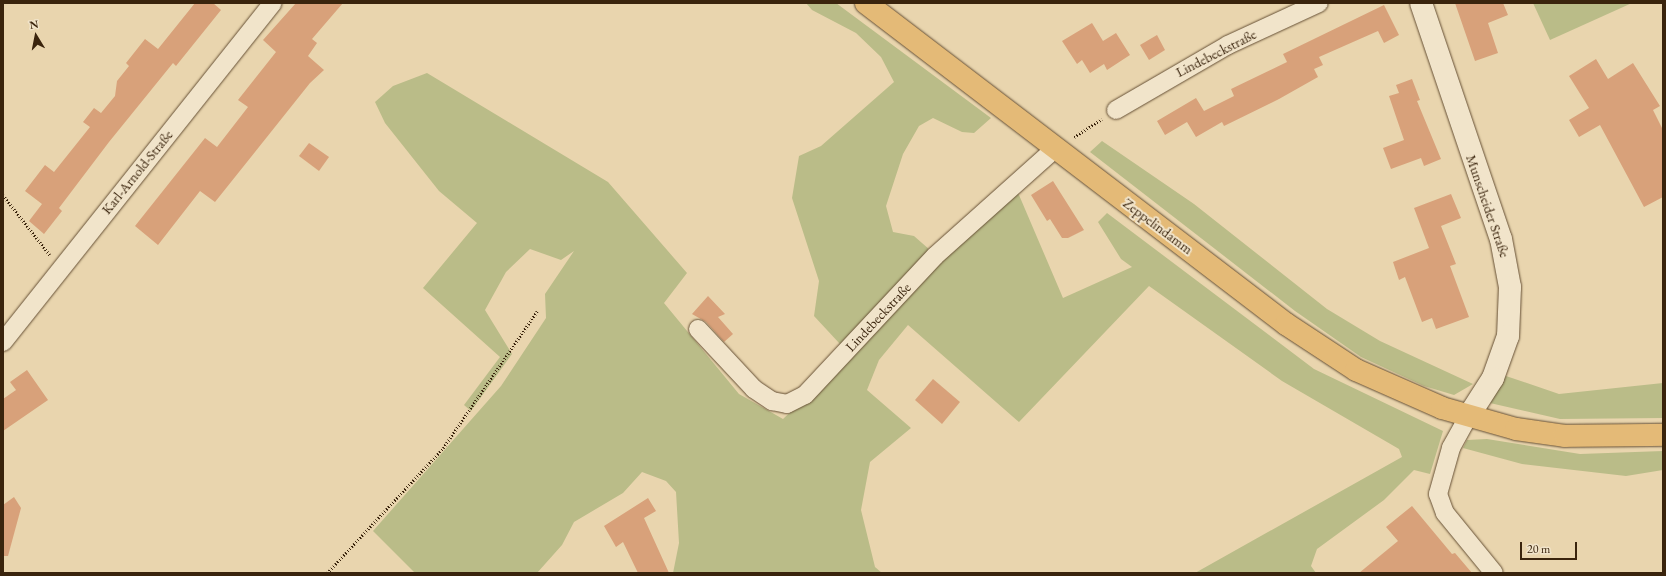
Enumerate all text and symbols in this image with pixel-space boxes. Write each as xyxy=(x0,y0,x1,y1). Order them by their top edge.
north arrow xyxy=(16,16,56,56)
text: N xyxy=(28,17,40,32)
street label: Lindebeckstraße xyxy=(1173,26,1259,80)
street label: Karl-Arnold-Straße xyxy=(98,127,176,217)
street label: Munscheider Straße xyxy=(1463,152,1513,260)
street label: Zeppelindamm xyxy=(1120,194,1196,258)
street label: Lindebeckstraße xyxy=(842,279,914,355)
scale bar xyxy=(1522,534,1579,560)
text: 20 m xyxy=(1527,541,1550,557)

